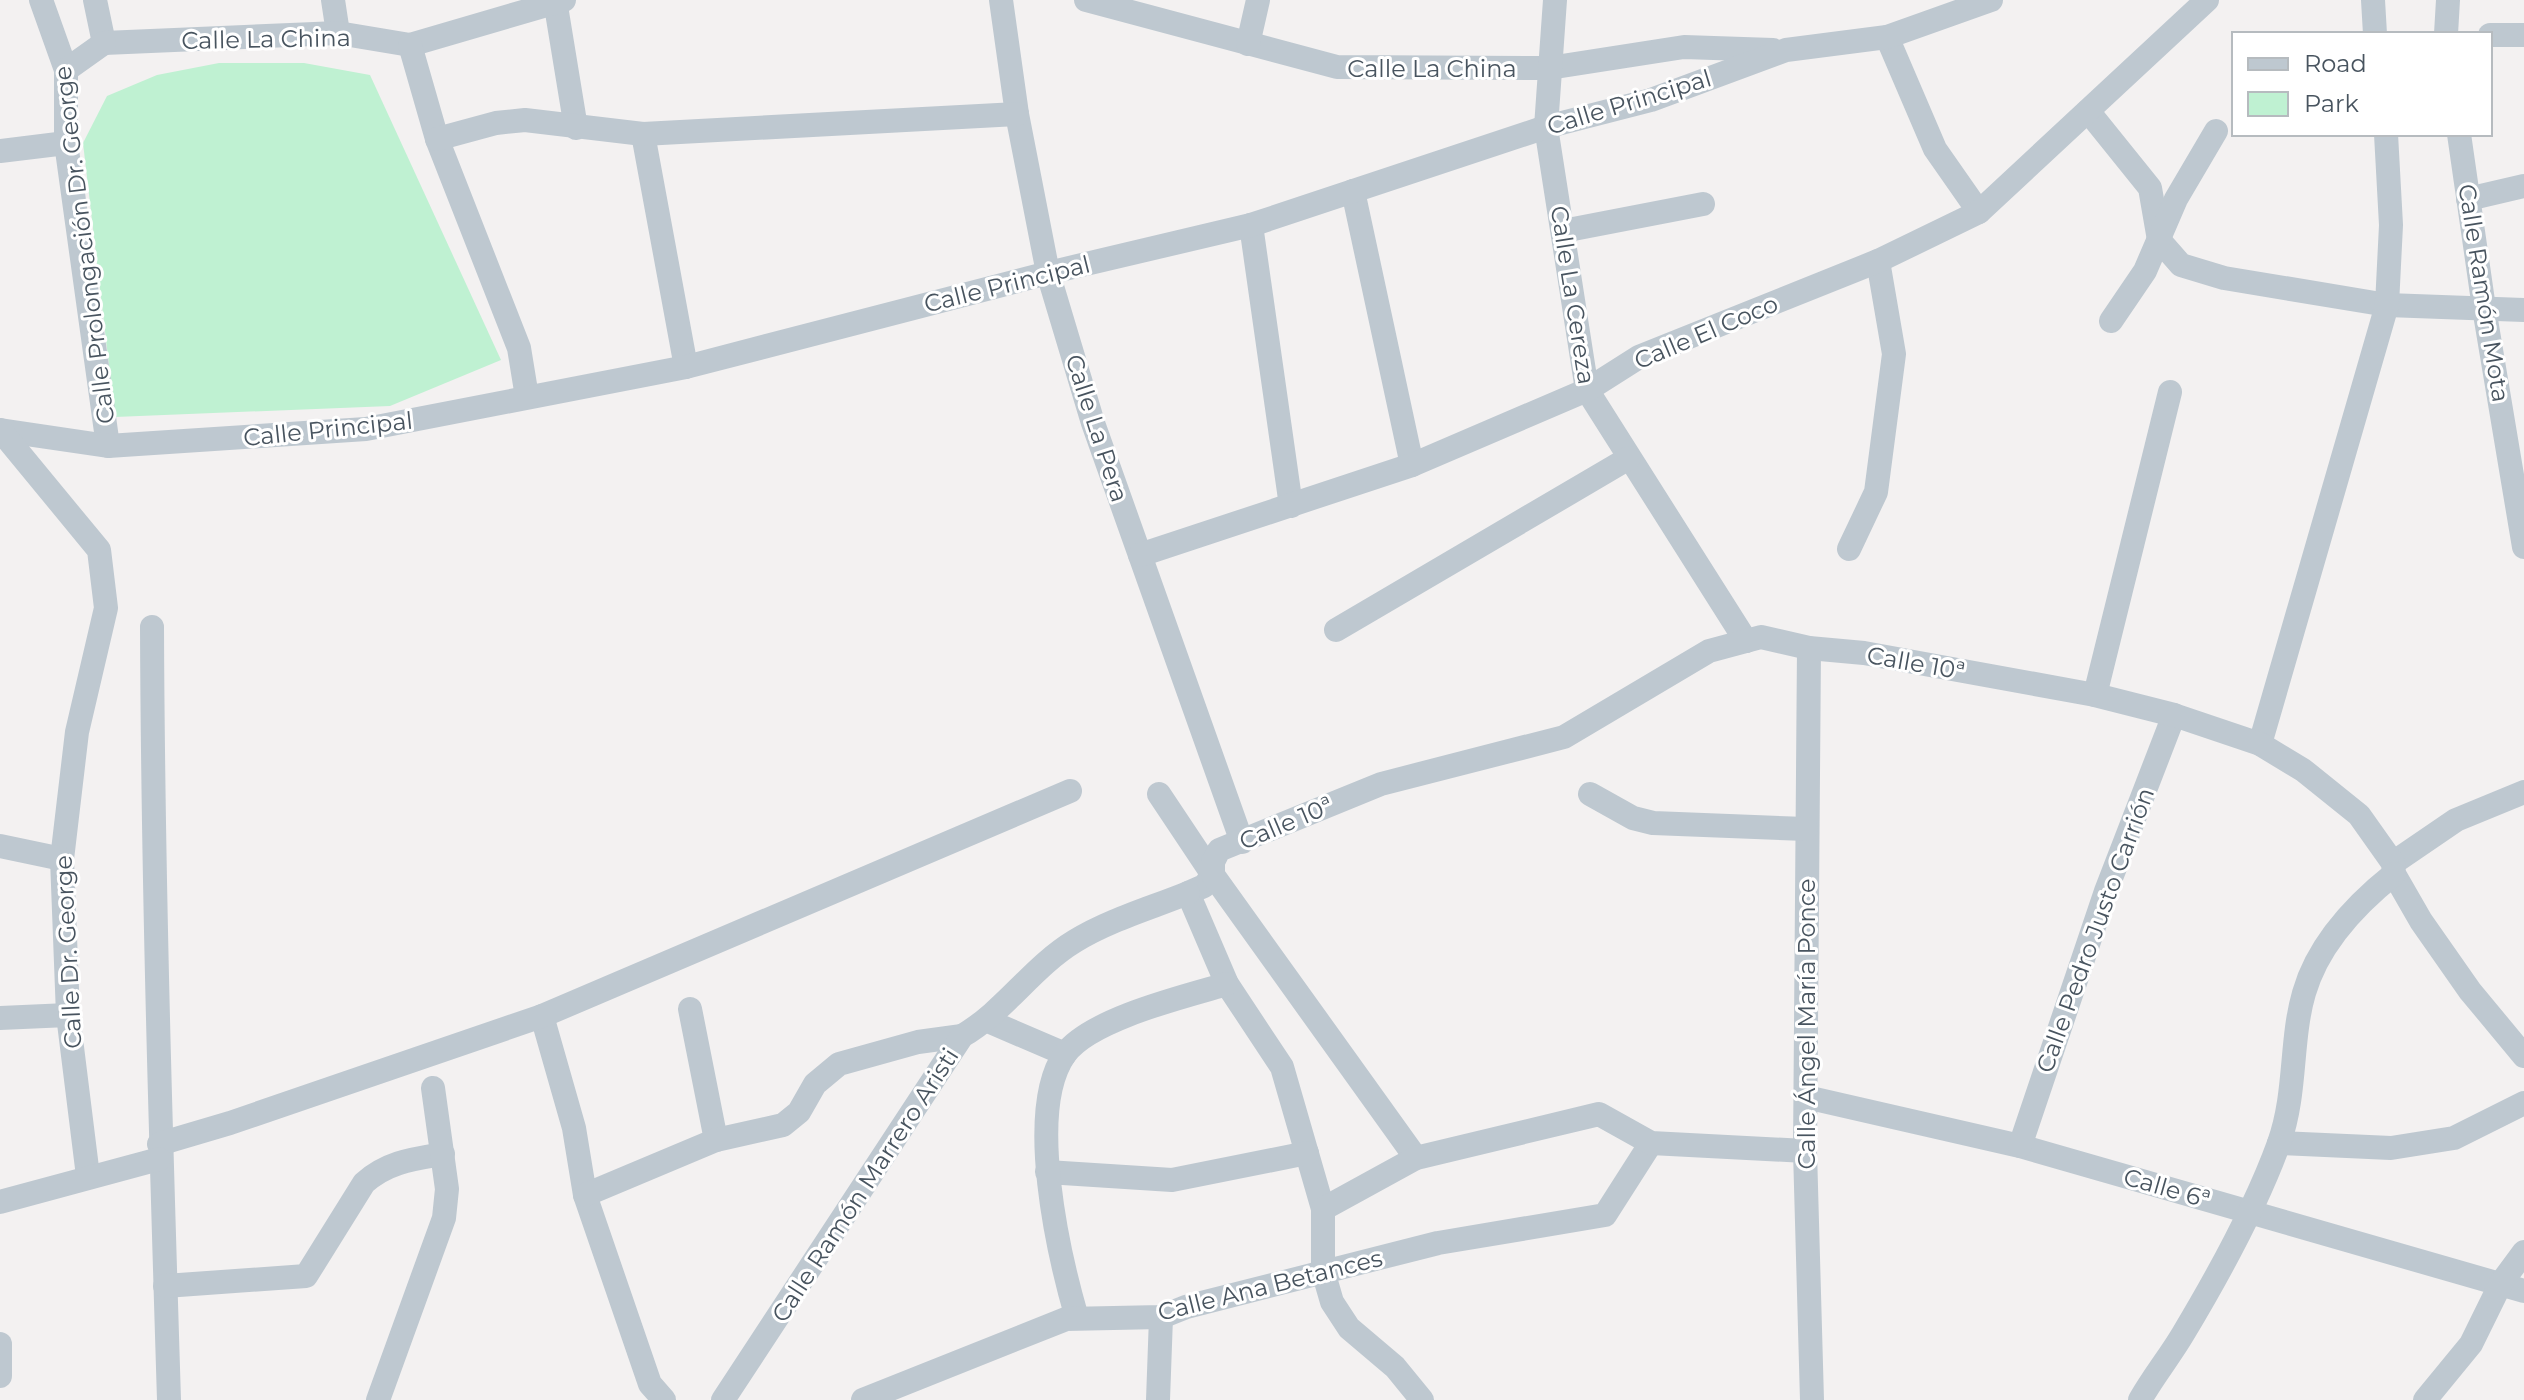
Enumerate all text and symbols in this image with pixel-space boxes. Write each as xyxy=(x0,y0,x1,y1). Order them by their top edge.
street label: Calle La China xyxy=(181,23,351,55)
legend xyxy=(2232,32,2492,136)
text: Road xyxy=(2304,49,2367,78)
street label: Calle La China xyxy=(1347,54,1517,83)
street label: Calle Principal xyxy=(1543,63,1715,141)
street label: Calle Prolongación Dr. George xyxy=(48,64,120,426)
text: Park xyxy=(2304,89,2359,118)
street label: Calle Ramón Mota xyxy=(2452,182,2516,404)
street label: Calle La Cereza xyxy=(1545,204,1601,386)
street label: Calle Principal xyxy=(921,249,1093,319)
street label: Calle El Coco xyxy=(1630,289,1782,375)
street label: Calle La Pera xyxy=(1059,351,1135,505)
street label: Calle Principal xyxy=(242,406,414,452)
street label: Calle 10ª xyxy=(1865,640,1967,686)
street label: Calle Pedro Justo Carrión xyxy=(2030,784,2160,1076)
street label: Calle 10ª xyxy=(1235,790,1337,856)
street label: Calle Dr. George xyxy=(48,855,88,1049)
street label: Calle Ángel María Ponce xyxy=(1792,878,1821,1170)
street label: Calle Ramón Marrero Aristi xyxy=(765,1042,965,1328)
street label: Calle 6ª xyxy=(2120,1162,2214,1214)
street label: Calle Ana Betances xyxy=(1155,1243,1385,1327)

